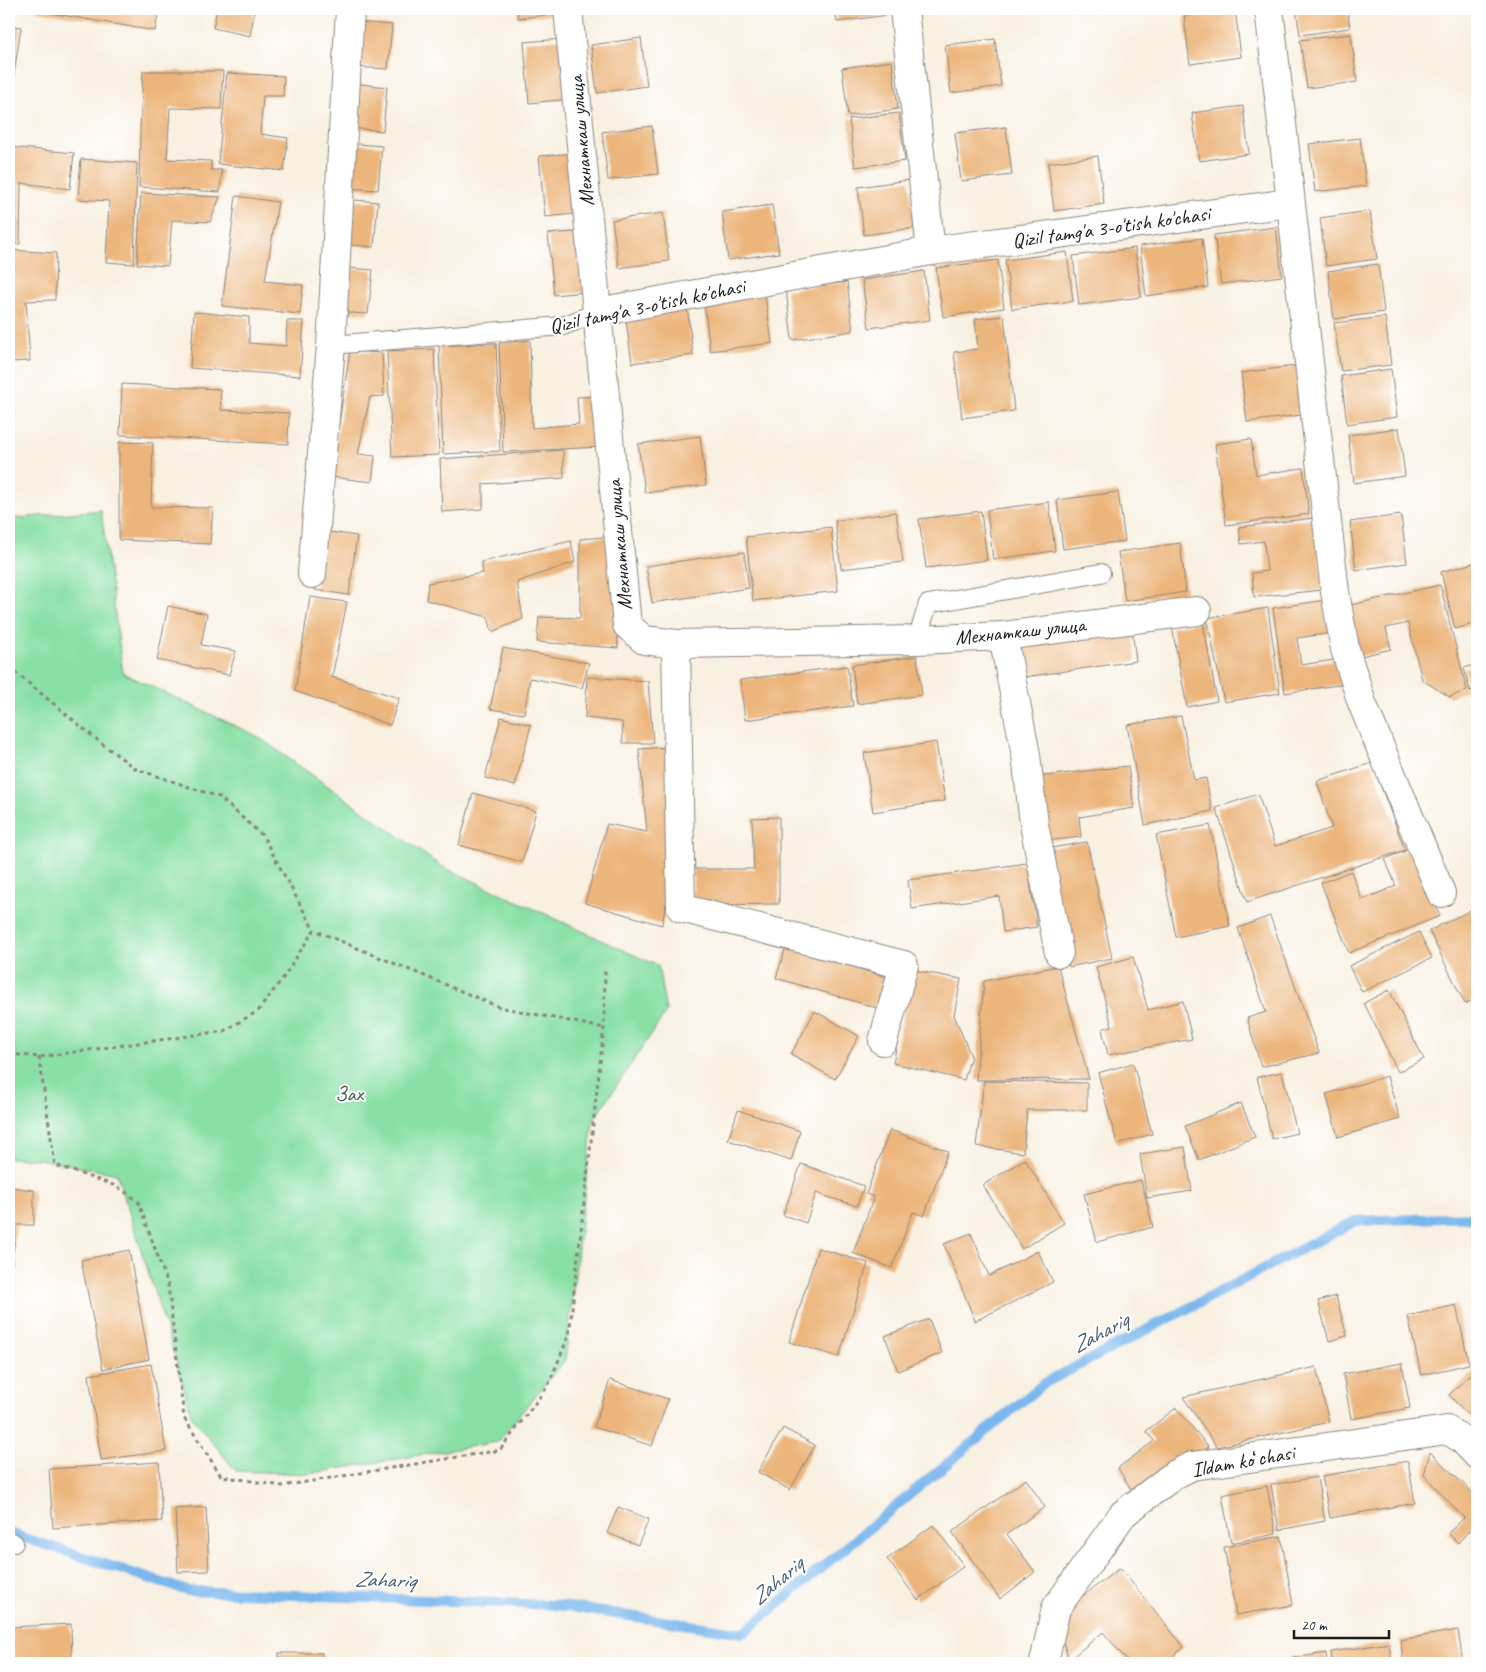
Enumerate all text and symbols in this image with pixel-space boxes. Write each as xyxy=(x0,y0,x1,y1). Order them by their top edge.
street label: Мехнаткаш улица xyxy=(562,72,600,207)
street label: Qizil tamg'a 3-o'tish ko'chasi xyxy=(1011,200,1215,254)
street label: Qizil tamg'a 3-o'tish ko'chasi xyxy=(547,272,750,339)
street label: Мехнаткаш улица xyxy=(600,476,638,611)
street label: Мехнаткаш улица xyxy=(954,611,1089,651)
park label: Зах xyxy=(335,1081,365,1107)
water label: Zahariq xyxy=(1067,1305,1136,1359)
street label: Ildam koʻchasi xyxy=(1190,1439,1299,1483)
water label: Zahariq xyxy=(745,1549,812,1611)
water label: Zahariq xyxy=(355,1565,419,1595)
scale bar xyxy=(1294,1607,1388,1639)
text: 20 m xyxy=(1301,1616,1328,1635)

